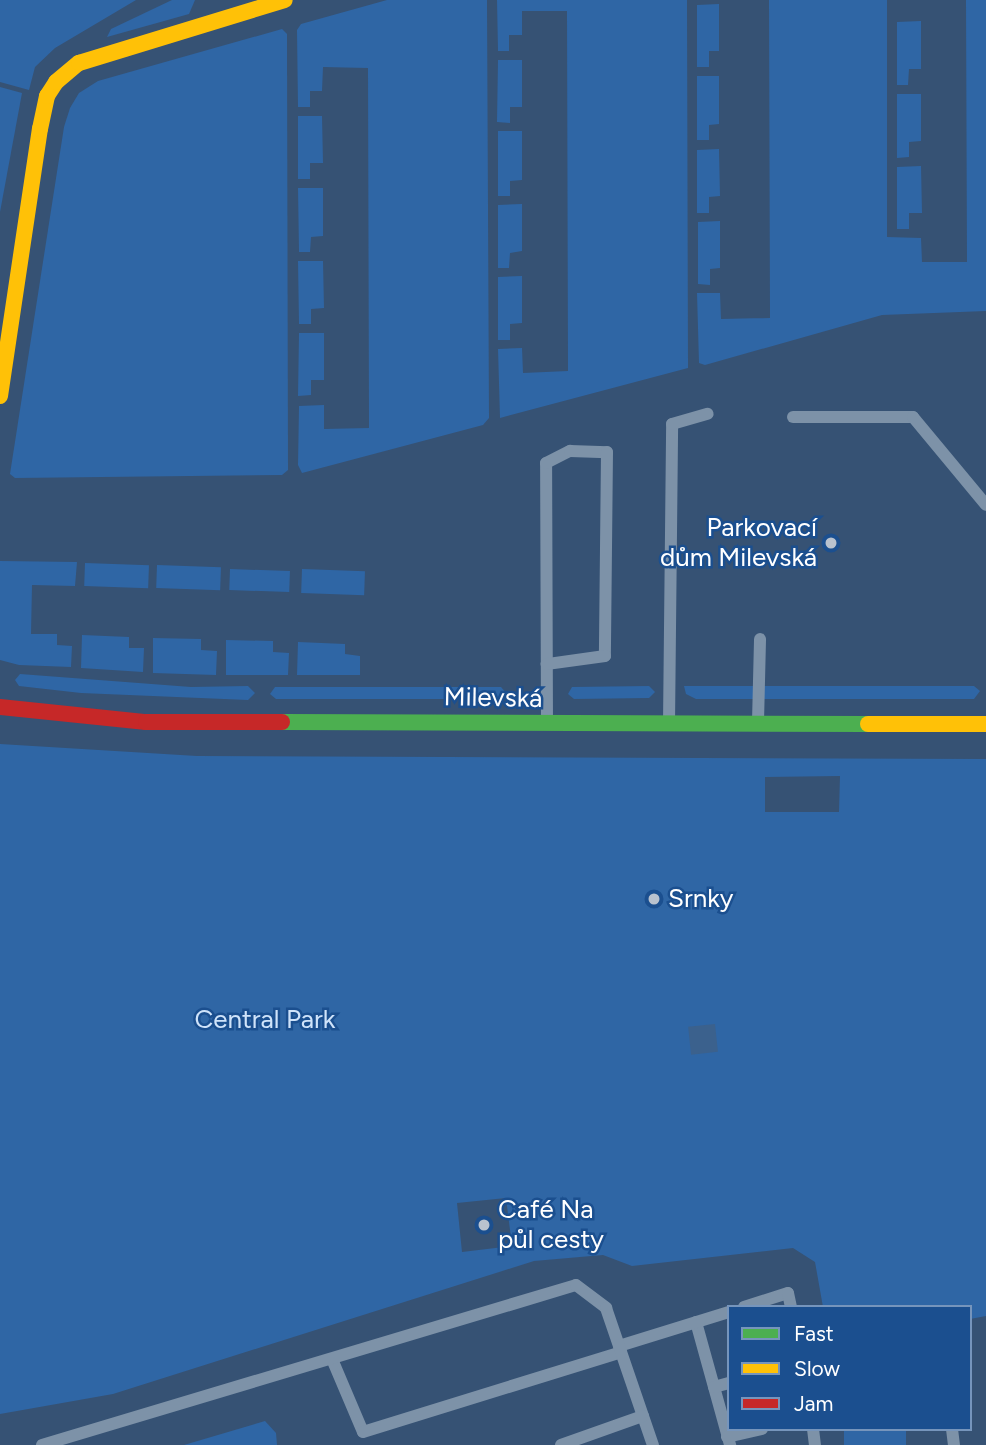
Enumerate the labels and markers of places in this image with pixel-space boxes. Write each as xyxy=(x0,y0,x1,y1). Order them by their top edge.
place label: Parkovací dům Milevská xyxy=(660,512,817,574)
marker: Parkovací dům Milevská xyxy=(823,535,839,551)
place label: Srnky xyxy=(668,883,734,915)
marker: Srnky xyxy=(646,891,662,907)
place label: Café Na půl cesty xyxy=(498,1194,604,1256)
marker: Café Na půl cesty xyxy=(476,1217,492,1233)

